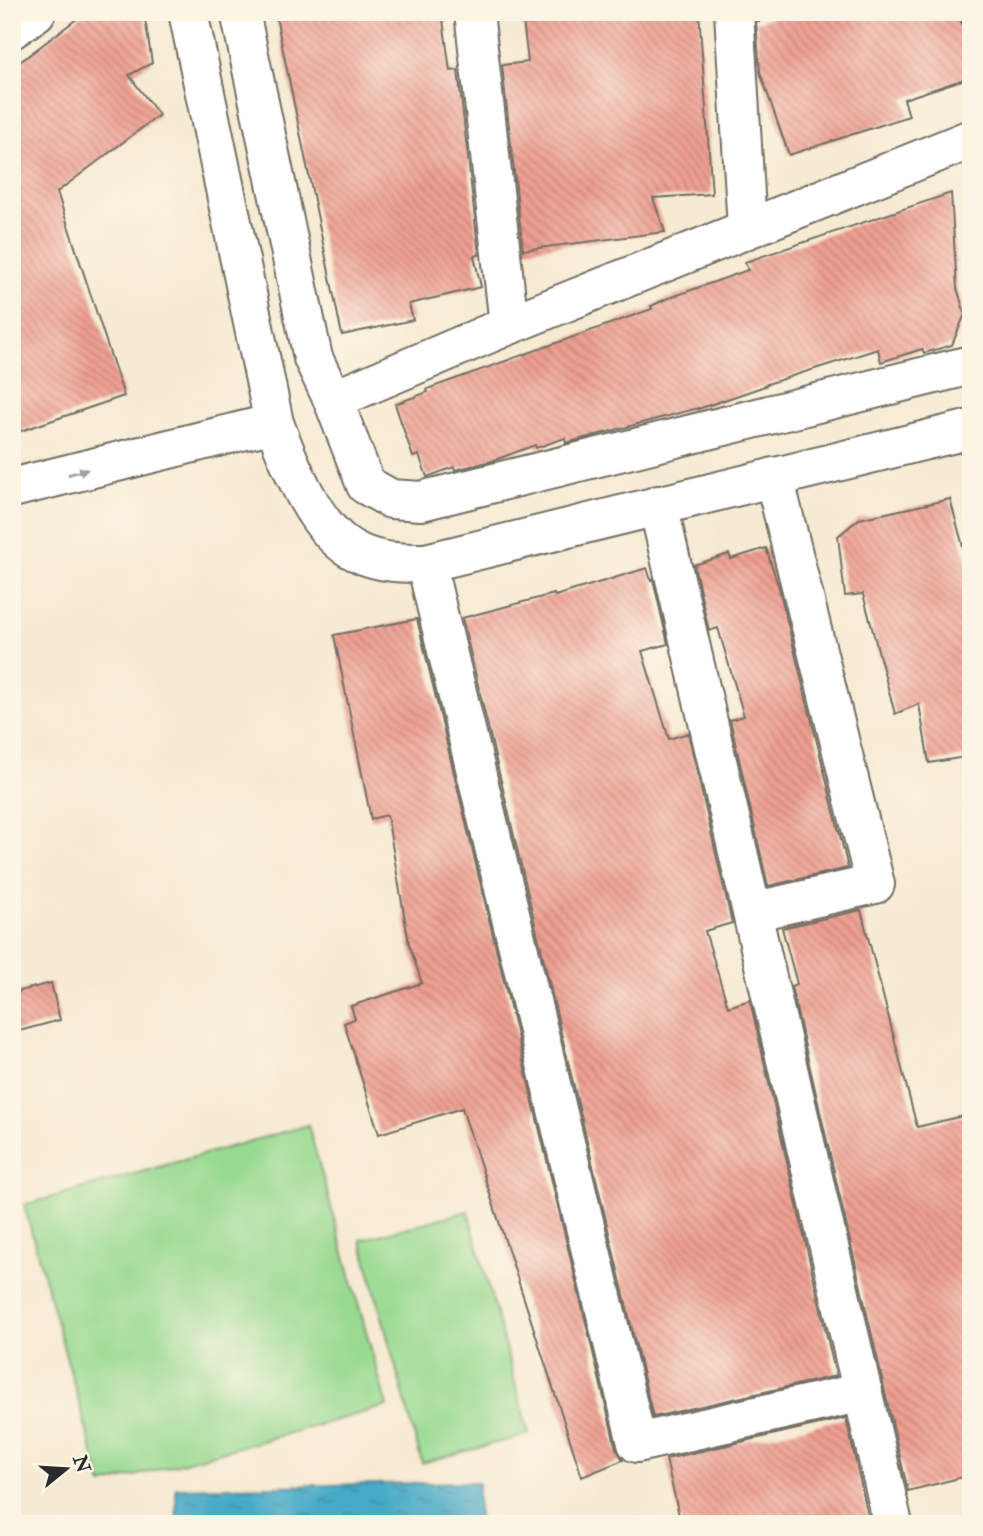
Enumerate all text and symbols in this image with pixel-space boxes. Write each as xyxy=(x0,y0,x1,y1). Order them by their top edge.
one-way arrow xyxy=(68,466,90,477)
north arrow xyxy=(32,1434,102,1504)
text: N xyxy=(67,1451,96,1477)

